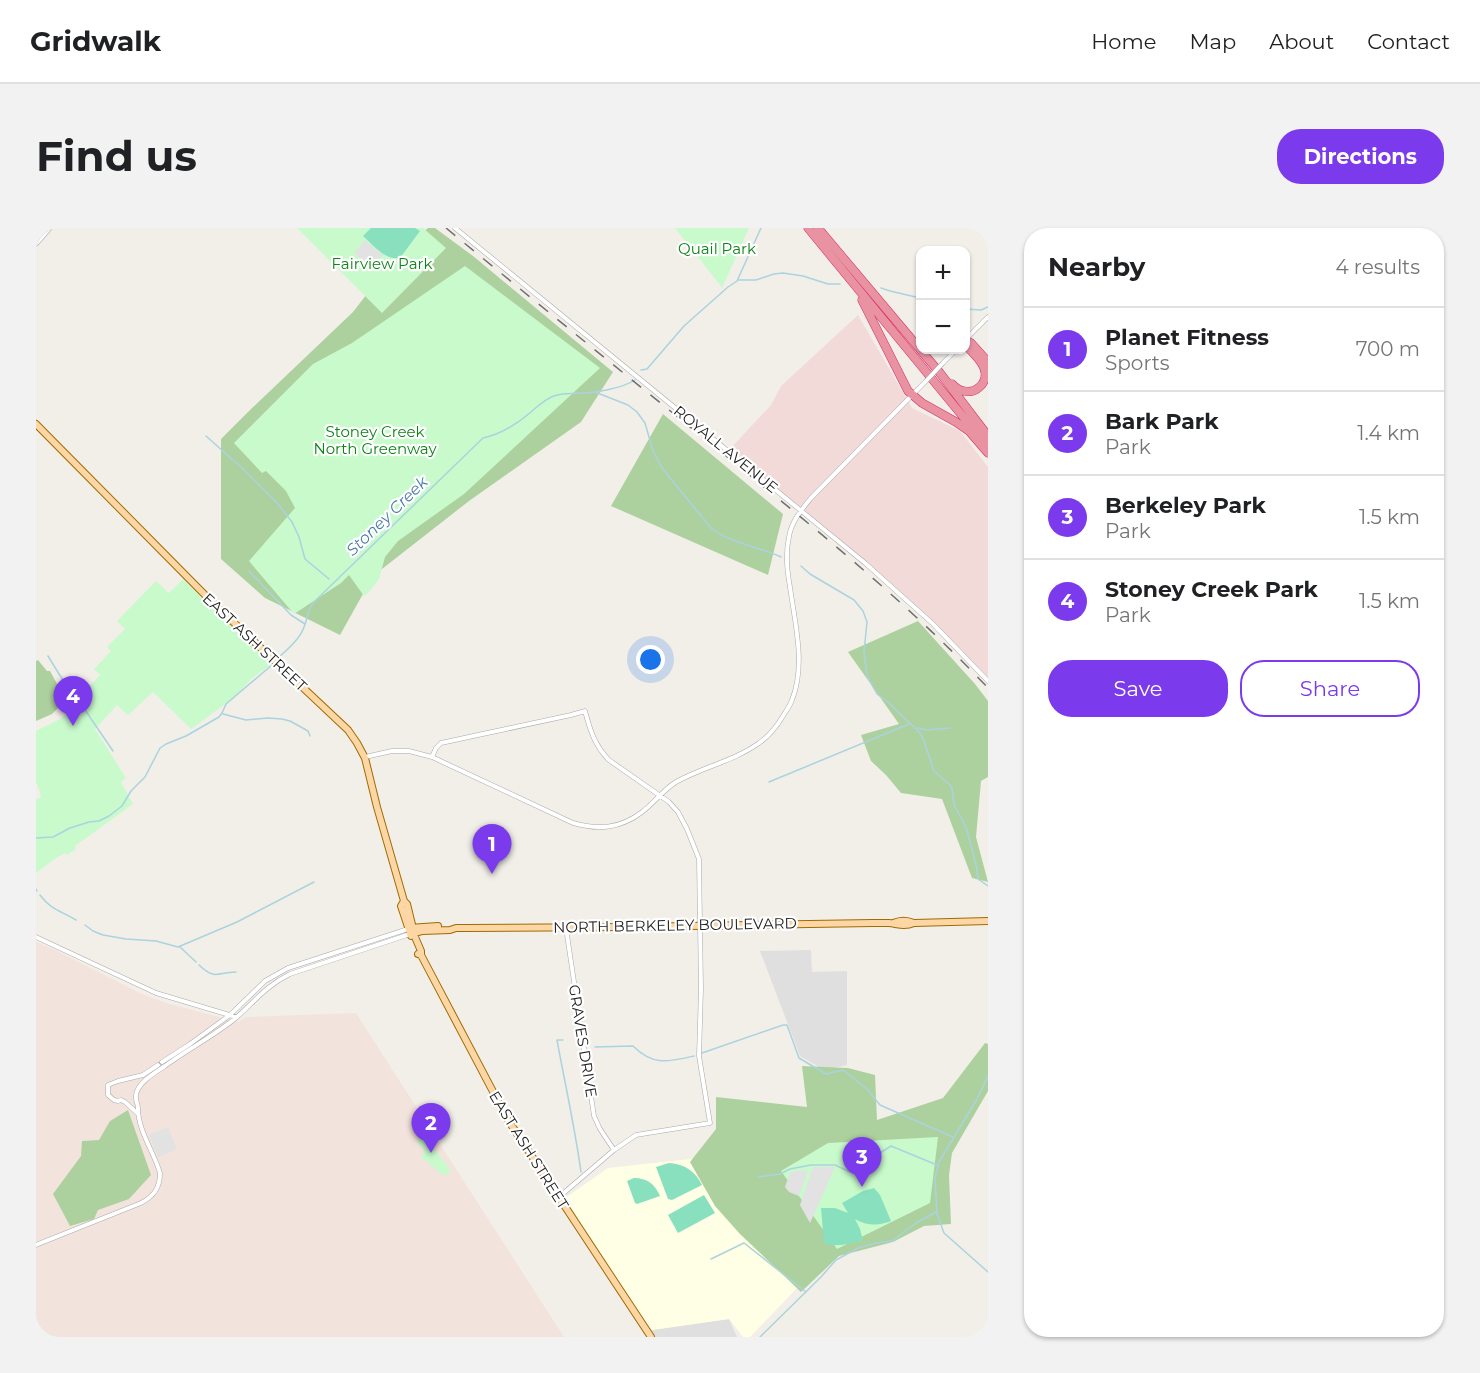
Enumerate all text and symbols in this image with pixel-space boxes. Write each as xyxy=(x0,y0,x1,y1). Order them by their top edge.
text: Gridwalk xyxy=(30,24,161,58)
text: Home xyxy=(1091,29,1156,54)
text: Map xyxy=(1189,29,1236,54)
text: About xyxy=(1269,29,1334,54)
text: Contact xyxy=(1367,29,1450,54)
button: Directions xyxy=(1277,129,1444,184)
text: Find us xyxy=(36,130,197,182)
park label: Quail Park xyxy=(678,239,756,258)
map controls xyxy=(916,246,970,354)
button: + xyxy=(916,246,970,300)
text: Nearby xyxy=(1048,251,1145,283)
park label: Fairview Park xyxy=(332,254,432,273)
text: 4 results xyxy=(1335,255,1420,279)
button: − xyxy=(916,300,970,354)
text: Planet Fitness xyxy=(1105,324,1269,351)
text: 1 xyxy=(1064,337,1071,361)
text: 700 m xyxy=(1356,337,1420,361)
text: Sports xyxy=(1105,351,1170,375)
street label: ROYALL AVENUE xyxy=(670,401,782,497)
text: Bark Park xyxy=(1105,408,1219,435)
text: 2 xyxy=(1062,421,1073,445)
text: 1.4 km xyxy=(1357,421,1420,445)
park label: Stoney Creek North Greenway xyxy=(313,422,437,458)
text: Park xyxy=(1105,435,1151,459)
water label: Stoney Creek xyxy=(342,471,433,560)
text: Berkeley Park xyxy=(1105,492,1266,519)
text: 3 xyxy=(1062,505,1073,529)
text: 1.5 km xyxy=(1359,505,1420,529)
text: Park xyxy=(1105,519,1151,543)
text: Stoney Creek Park xyxy=(1105,576,1318,603)
street label: EAST ASH STREET xyxy=(199,589,311,695)
text: 4 xyxy=(1061,589,1074,613)
text: 1.5 km xyxy=(1359,589,1420,613)
text: Park xyxy=(1105,603,1151,627)
your location xyxy=(636,645,665,674)
button: Save xyxy=(1048,660,1228,717)
button: Share xyxy=(1240,660,1420,717)
pin: 4 xyxy=(54,676,93,726)
pin: 1 xyxy=(472,824,512,874)
street label: NORTH BERKELEY BOULEVARD xyxy=(553,913,797,937)
street label: GRAVES DRIVE xyxy=(565,983,601,1099)
street label: EAST ASH STREET xyxy=(485,1087,573,1213)
pin: 2 xyxy=(412,1104,450,1153)
pin: 3 xyxy=(842,1138,882,1187)

